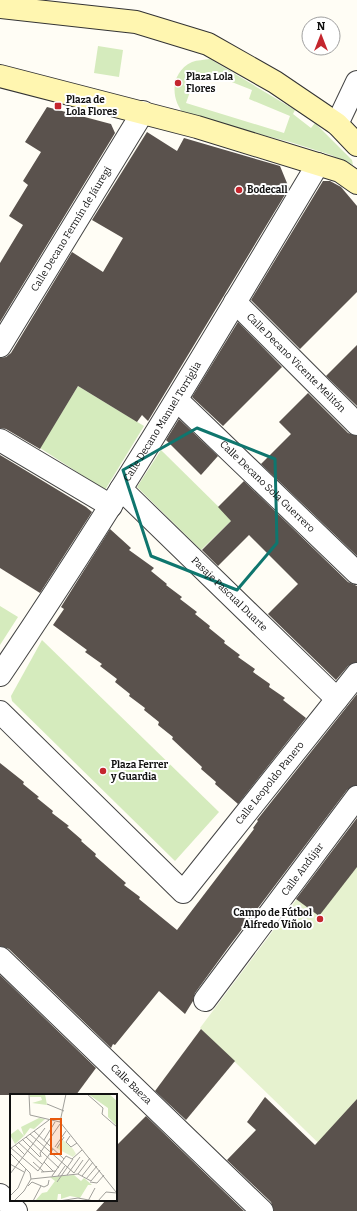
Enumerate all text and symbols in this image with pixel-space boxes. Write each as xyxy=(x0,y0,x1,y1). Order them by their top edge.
north arrow xyxy=(301,16,341,56)
text: N xyxy=(317,20,326,33)
place label: Plaza Lola Flores xyxy=(186,71,233,95)
marker: Plaza Lola Flores xyxy=(173,78,183,88)
place label: Plaza de Lola Flores xyxy=(66,94,117,118)
marker: Plaza de Lola Flores xyxy=(53,101,63,111)
street label: Calle Decano Fermín de Jáuregi xyxy=(29,164,114,294)
place label: Bodecall xyxy=(247,184,288,196)
marker: Bodecall xyxy=(234,185,244,195)
street label: Calle Decano Vicente Melitón xyxy=(244,311,348,415)
street label: Calle Decano Manuel Torriglia xyxy=(121,359,204,484)
street label: Calle Decano Sola Guerrero xyxy=(217,438,317,535)
street label: Pasaje Pascual Duarte xyxy=(189,555,270,634)
street label: Calle Leopoldo Panero xyxy=(233,739,307,827)
place label: Plaza Ferrer y Guardia xyxy=(110,759,168,783)
marker: Plaza Ferrer y Guardia xyxy=(98,766,108,776)
street label: Calle Andújar xyxy=(279,840,327,898)
place label: Campo de Fútbol Alfredo Viñolo xyxy=(233,906,312,931)
marker: Campo de Fútbol Alfredo Viñolo xyxy=(315,914,325,924)
street label: Calle Baeza xyxy=(108,1062,154,1107)
inset map xyxy=(10,1094,117,1201)

